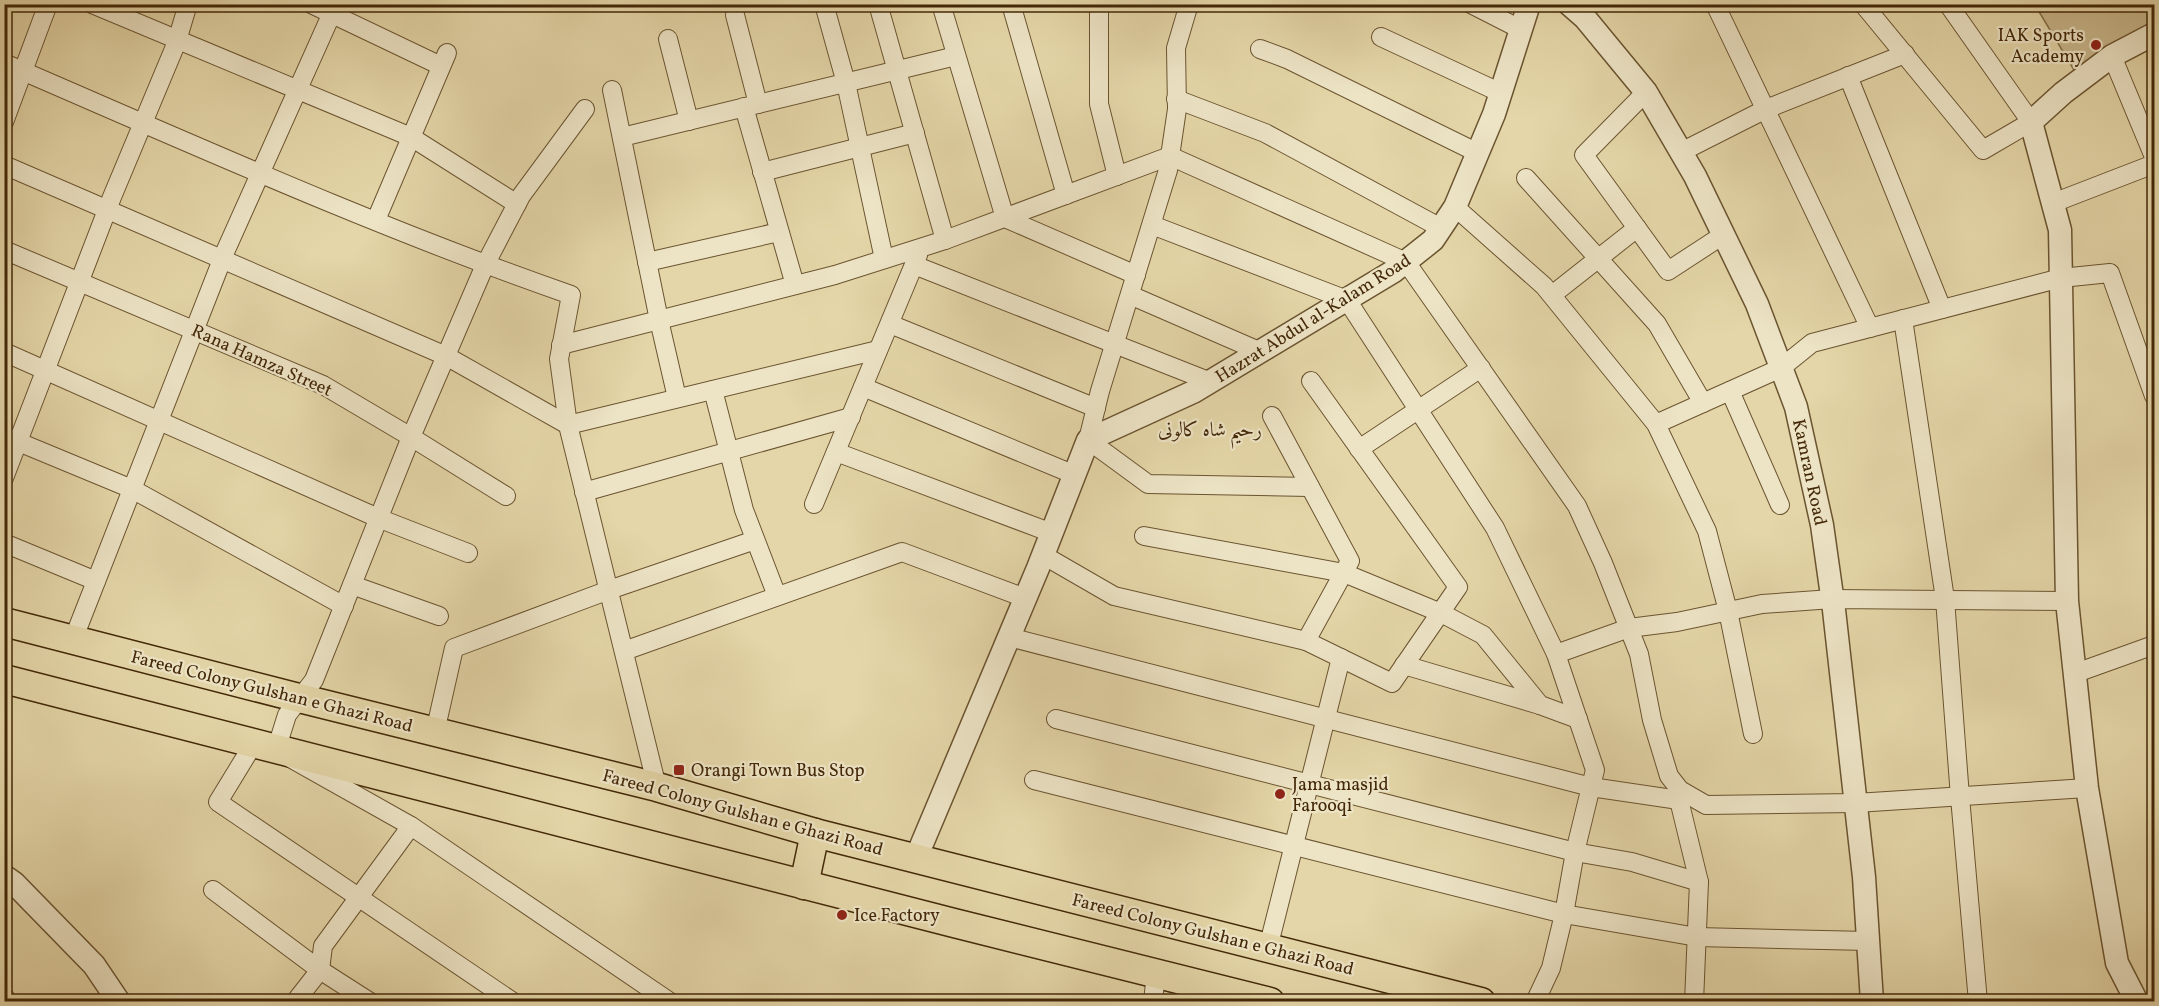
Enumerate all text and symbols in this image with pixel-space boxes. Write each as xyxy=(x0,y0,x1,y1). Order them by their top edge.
place label: IAK Sports Academy xyxy=(1998,24,2084,70)
marker: IAK Sports Academy xyxy=(2089,38,2103,52)
street label: Hazrat Abdul al-Kalam Road xyxy=(1211,249,1416,390)
street label: Rana Hamza Street xyxy=(187,319,336,404)
district label: رحیم شاہ کالونی xyxy=(1158,417,1262,449)
street label: Kamran Road xyxy=(1785,417,1832,528)
street label: Fareed Colony Gulshan e Ghazi Road xyxy=(128,645,415,740)
place label: Orangi Town Bus Stop xyxy=(691,759,865,784)
marker: Orangi Town Bus Stop xyxy=(672,763,686,777)
street label: Fareed Colony Gulshan e Ghazi Road xyxy=(600,764,886,863)
place label: Jama masjid Farooqi xyxy=(1292,773,1389,819)
marker: Jama masjid Farooqi xyxy=(1273,787,1287,801)
street label: Fareed Colony Gulshan e Ghazi Road xyxy=(1069,888,1356,983)
place label: Ice Factory xyxy=(854,904,940,929)
marker: Ice Factory xyxy=(835,908,849,922)

